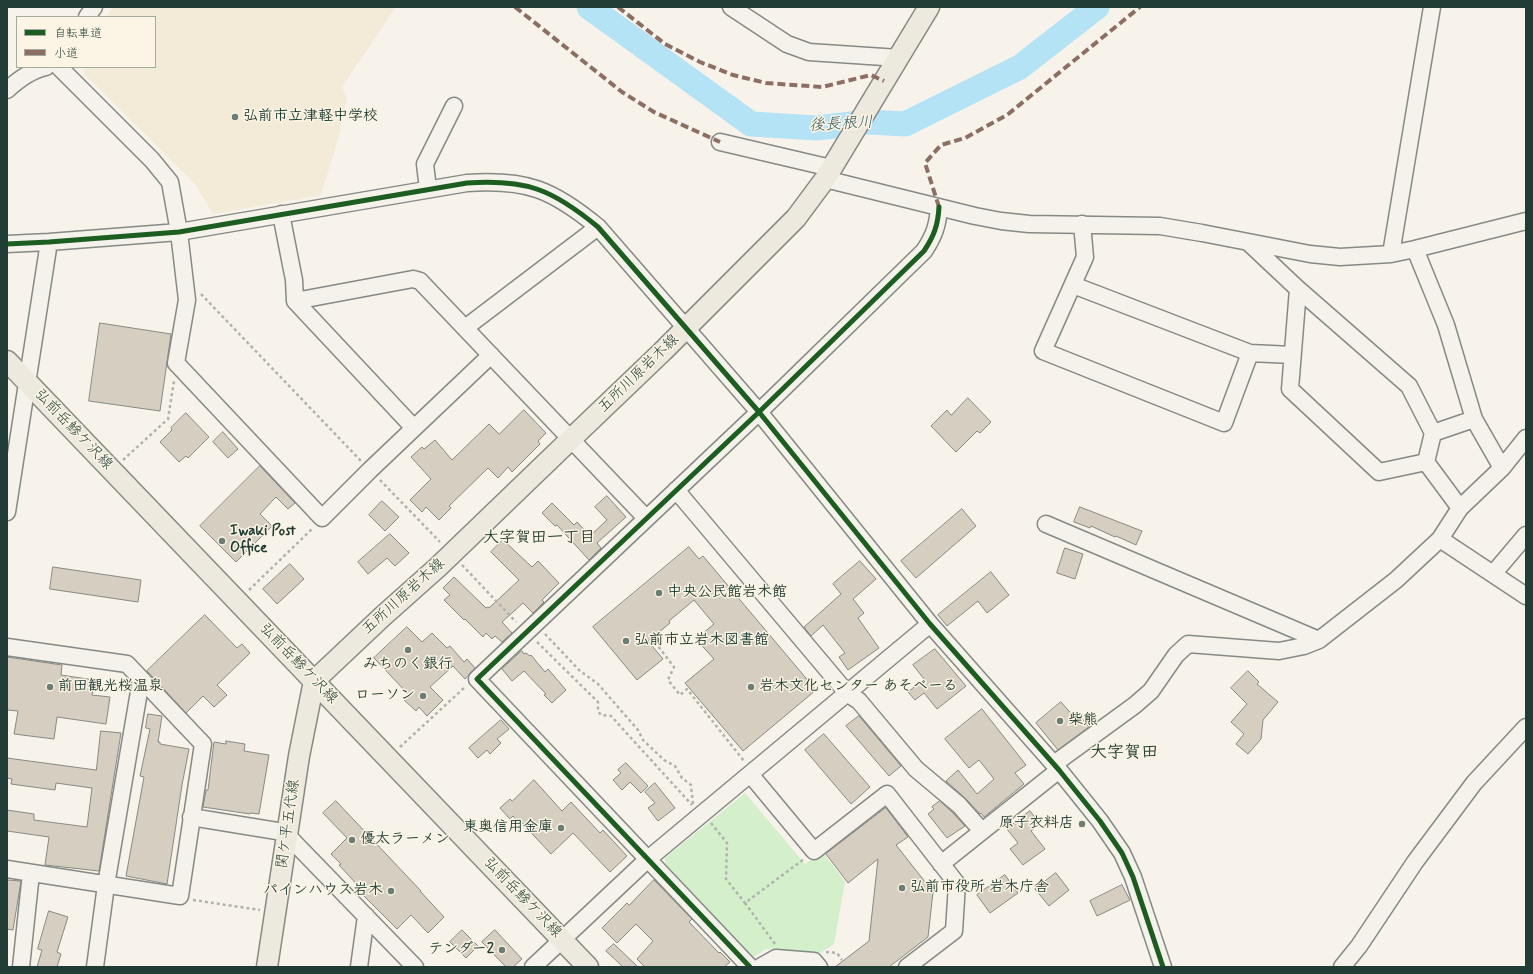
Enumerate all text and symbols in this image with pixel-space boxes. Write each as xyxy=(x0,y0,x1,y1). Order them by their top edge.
legend xyxy=(16,16,156,68)
text: 自転車道 xyxy=(54,26,102,42)
text: 小道 xyxy=(54,46,78,62)
place label: 弘前市立津軽中学校 xyxy=(243,108,378,126)
marker: 弘前市立津軽中学校 xyxy=(230,112,240,122)
water label: 後長根川 xyxy=(809,114,873,136)
street label: 五所川原岩木線 xyxy=(595,331,683,417)
street label: 弘前岳鰺ケ沢線 xyxy=(30,386,116,474)
place label: Iwaki Post Office xyxy=(230,523,296,558)
district label: 大字賀田一丁目 xyxy=(483,529,595,549)
marker: Iwaki Post Office xyxy=(217,536,227,546)
street label: 五所川原岩木線 xyxy=(359,555,449,639)
place label: 中央公民館岩木館 xyxy=(667,584,787,602)
marker: 中央公民館岩木館 xyxy=(654,588,664,598)
street label: 弘前岳鰺ケ沢線 xyxy=(255,620,341,708)
place label: 弘前市立岩木図書館 xyxy=(634,632,769,650)
marker: 弘前市立岩木図書館 xyxy=(621,636,631,646)
marker: みちのく銀行 xyxy=(403,645,413,655)
place label: みちのく銀行 xyxy=(363,656,453,674)
place label: 前田観光桜温泉 xyxy=(58,678,163,696)
place label: 岩木文化センター あそべーる xyxy=(759,678,958,696)
marker: 前田観光桜温泉 xyxy=(45,682,55,692)
marker: 岩木文化センター あそべーる xyxy=(746,682,756,692)
place label: ローソン xyxy=(355,687,415,705)
marker: ローソン xyxy=(418,691,428,701)
place label: 柴熊 xyxy=(1068,712,1098,730)
marker: 柴熊 xyxy=(1055,716,1065,726)
district label: 大字賀田 xyxy=(1090,743,1158,763)
street label: 関ケ平五代線 xyxy=(274,778,304,870)
place label: 原子衣料店 xyxy=(999,815,1074,833)
place label: 東奥信用金庫 xyxy=(463,819,553,837)
marker: 原子衣料店 xyxy=(1077,819,1087,829)
marker: 東奥信用金庫 xyxy=(556,823,566,833)
place label: 優太ラーメン xyxy=(360,831,450,849)
marker: 優太ラーメン xyxy=(347,835,357,845)
street label: 弘前岳鰺ケ沢線 xyxy=(479,854,565,942)
place label: 弘前市役所 岩木庁舎 xyxy=(910,879,1049,897)
place label: パインハウス岩木 xyxy=(263,882,383,900)
marker: 弘前市役所 岩木庁舎 xyxy=(897,883,907,893)
marker: パインハウス岩木 xyxy=(386,886,396,896)
place label: テンダー2 xyxy=(428,941,494,959)
marker: テンダー2 xyxy=(497,945,507,955)

